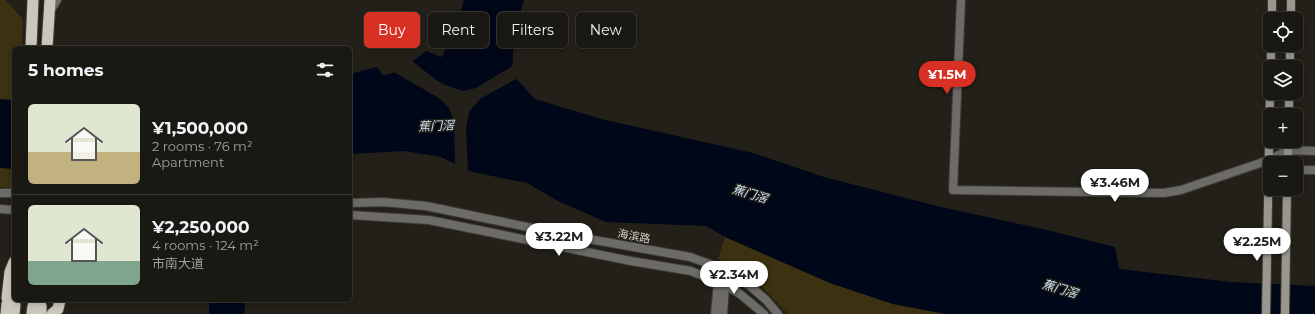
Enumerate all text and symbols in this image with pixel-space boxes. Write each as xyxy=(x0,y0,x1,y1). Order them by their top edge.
chip: Buy xyxy=(364,12,420,48)
chip: Rent xyxy=(428,12,489,48)
chip: Filters xyxy=(497,12,568,48)
chip: New xyxy=(576,12,636,48)
map controls xyxy=(1263,12,1303,196)
button: locate xyxy=(1263,12,1303,52)
icon: filters xyxy=(314,59,336,81)
text: 5 homes xyxy=(28,60,104,80)
button: layers xyxy=(1263,60,1303,100)
pin: ¥1.5M xyxy=(919,61,975,95)
text: ¥1.5M xyxy=(928,66,966,82)
button: + xyxy=(1263,108,1303,148)
water label: 蕉门滘 xyxy=(418,117,456,134)
text: ¥1,500,000 xyxy=(152,118,248,138)
icon: home xyxy=(60,120,108,168)
text: 2 rooms · 76 m² xyxy=(152,138,252,154)
text: Apartment xyxy=(152,154,224,170)
button: − xyxy=(1263,156,1303,196)
pin: ¥3.46M xyxy=(1082,169,1148,203)
text: ¥3.46M xyxy=(1090,174,1140,190)
water label: 蕉门滘 xyxy=(731,181,771,207)
text: ¥2,250,000 xyxy=(152,217,250,237)
icon: home xyxy=(60,221,108,269)
pin: ¥3.22M xyxy=(526,223,592,257)
street label: 海滨路 xyxy=(617,226,651,246)
text: ¥3.22M xyxy=(535,228,583,244)
pin: ¥2.25M xyxy=(1224,228,1290,262)
text: ¥2.25M xyxy=(1233,233,1281,249)
text: 4 rooms · 124 m² xyxy=(152,237,259,253)
text: 市南大道 xyxy=(152,255,204,271)
pin: ¥2.34M xyxy=(701,261,767,295)
text: ¥2.34M xyxy=(709,266,759,282)
water label: 蕉门滘 xyxy=(1041,276,1081,302)

